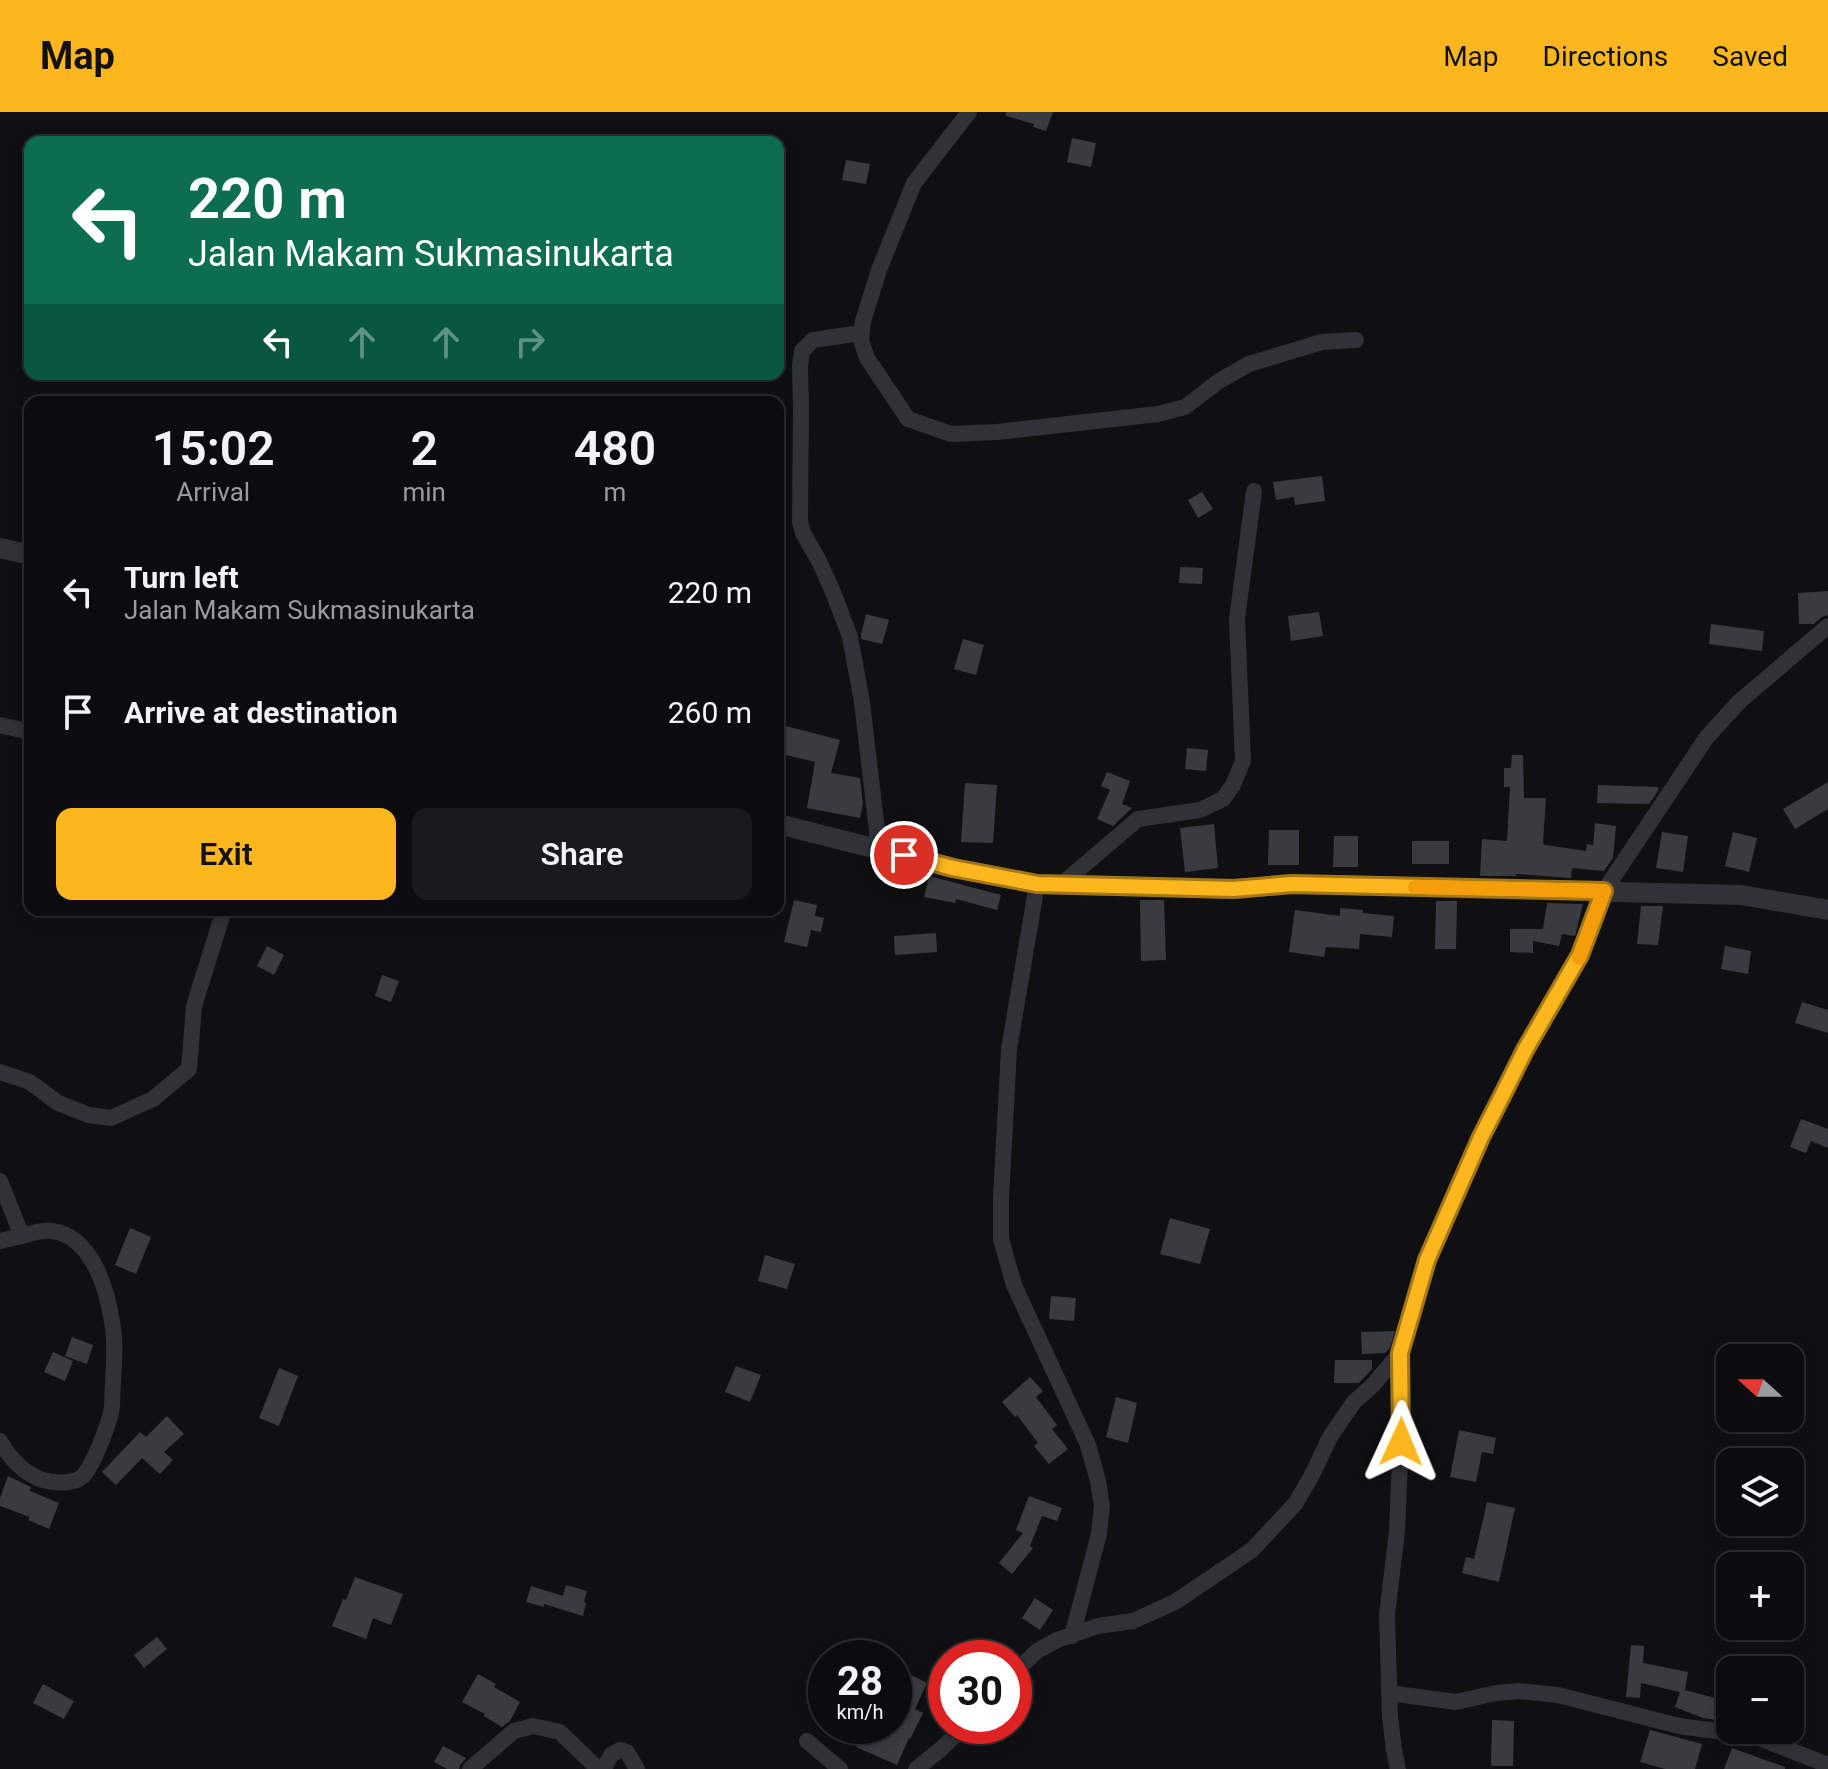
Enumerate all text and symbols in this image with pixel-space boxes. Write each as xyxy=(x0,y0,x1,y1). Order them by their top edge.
text: Map xyxy=(40,34,115,78)
text: Map xyxy=(1443,40,1499,73)
text: Directions xyxy=(1543,40,1668,73)
text: Saved xyxy=(1712,40,1788,73)
text: 220 m xyxy=(188,166,347,232)
icon: left xyxy=(56,168,160,272)
text: Jalan Makam Sukmasinukarta xyxy=(188,233,674,275)
icon: left xyxy=(256,320,300,364)
icon: ahead xyxy=(340,320,384,364)
icon: ahead xyxy=(424,320,468,364)
icon: right xyxy=(508,320,552,364)
text: 15:02 xyxy=(152,420,275,477)
text: 2 xyxy=(411,420,438,477)
text: 480 xyxy=(574,420,656,477)
text: Arrival xyxy=(176,477,250,507)
text: min xyxy=(402,477,446,507)
text: m xyxy=(604,477,626,507)
text: Turn left xyxy=(124,560,239,595)
icon: left xyxy=(56,570,100,614)
text: 220 m xyxy=(668,575,752,610)
text: Jalan Makam Sukmasinukarta xyxy=(124,595,475,625)
icon: arrive xyxy=(56,690,100,734)
text: Arrive at destination xyxy=(124,695,398,730)
text: 260 m xyxy=(668,695,752,730)
button: Exit xyxy=(56,808,396,900)
button: Share xyxy=(412,808,752,900)
pin xyxy=(870,821,938,889)
icon: arrive xyxy=(882,833,926,877)
north arrow xyxy=(1716,1344,1804,1432)
map controls xyxy=(1716,1344,1804,1744)
position arrow xyxy=(1359,1400,1443,1484)
button: layers xyxy=(1716,1448,1804,1536)
button: + xyxy=(1716,1552,1804,1640)
speed limit sign: 30 xyxy=(928,1640,1032,1744)
button: − xyxy=(1716,1656,1804,1744)
text: 28 xyxy=(837,1658,883,1705)
text: km/h xyxy=(837,1700,883,1724)

